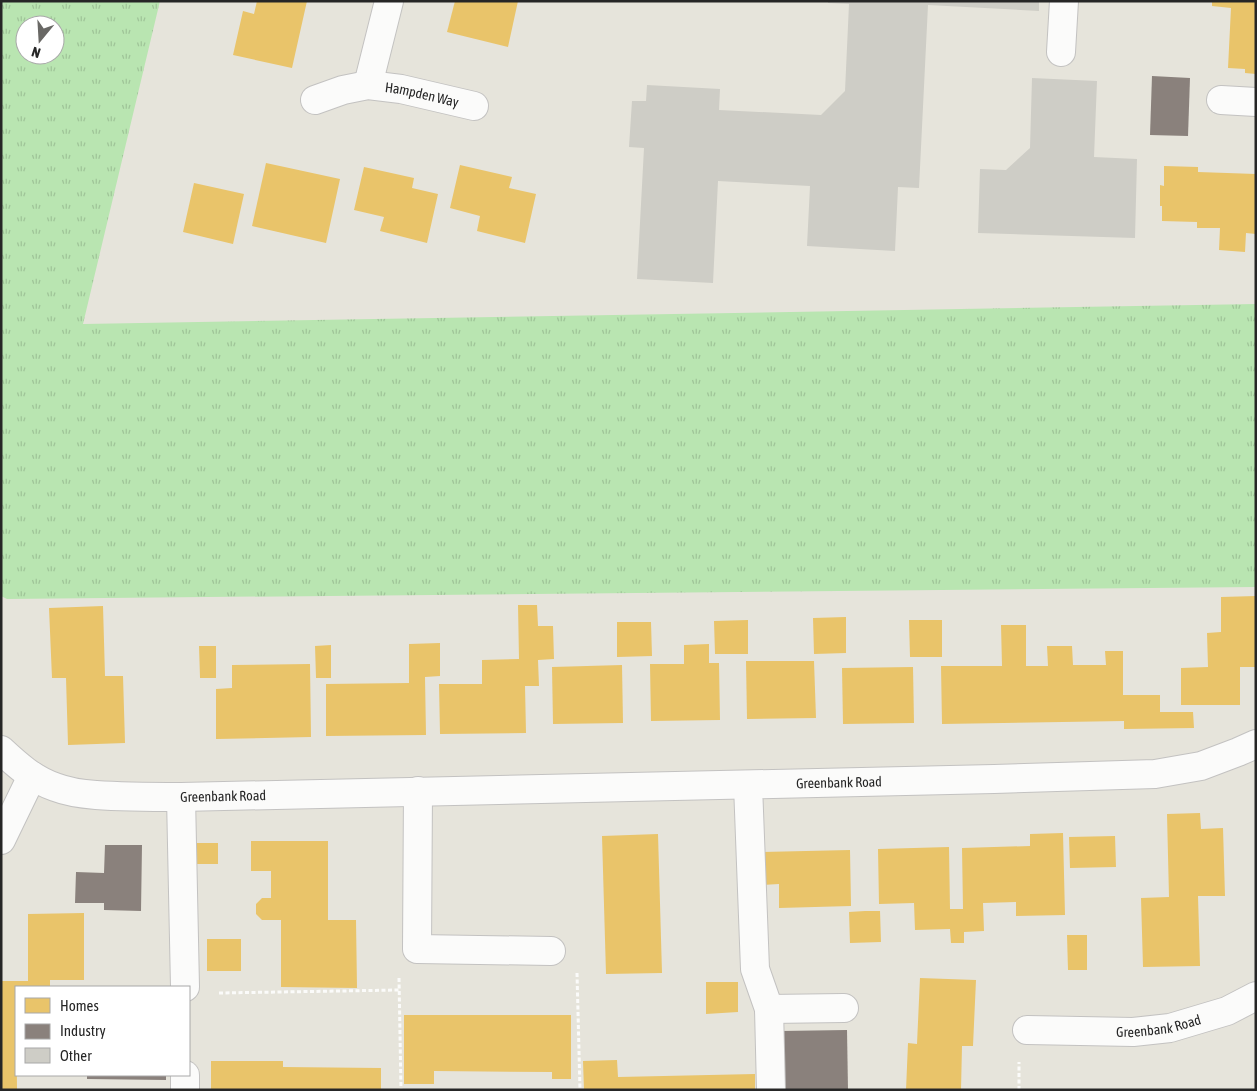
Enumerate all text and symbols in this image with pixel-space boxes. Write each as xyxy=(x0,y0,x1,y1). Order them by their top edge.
north arrow xyxy=(15,15,65,65)
text: N xyxy=(30,43,42,61)
street label: Hampden Way xyxy=(384,79,461,110)
street label: Greenbank Road xyxy=(796,773,882,791)
street label: Greenbank Road xyxy=(180,787,266,805)
legend xyxy=(15,986,190,1076)
text: Homes xyxy=(60,997,99,1014)
street label: Greenbank Road xyxy=(1116,1011,1203,1040)
text: Industry xyxy=(60,1022,106,1039)
text: Other xyxy=(60,1047,92,1064)

